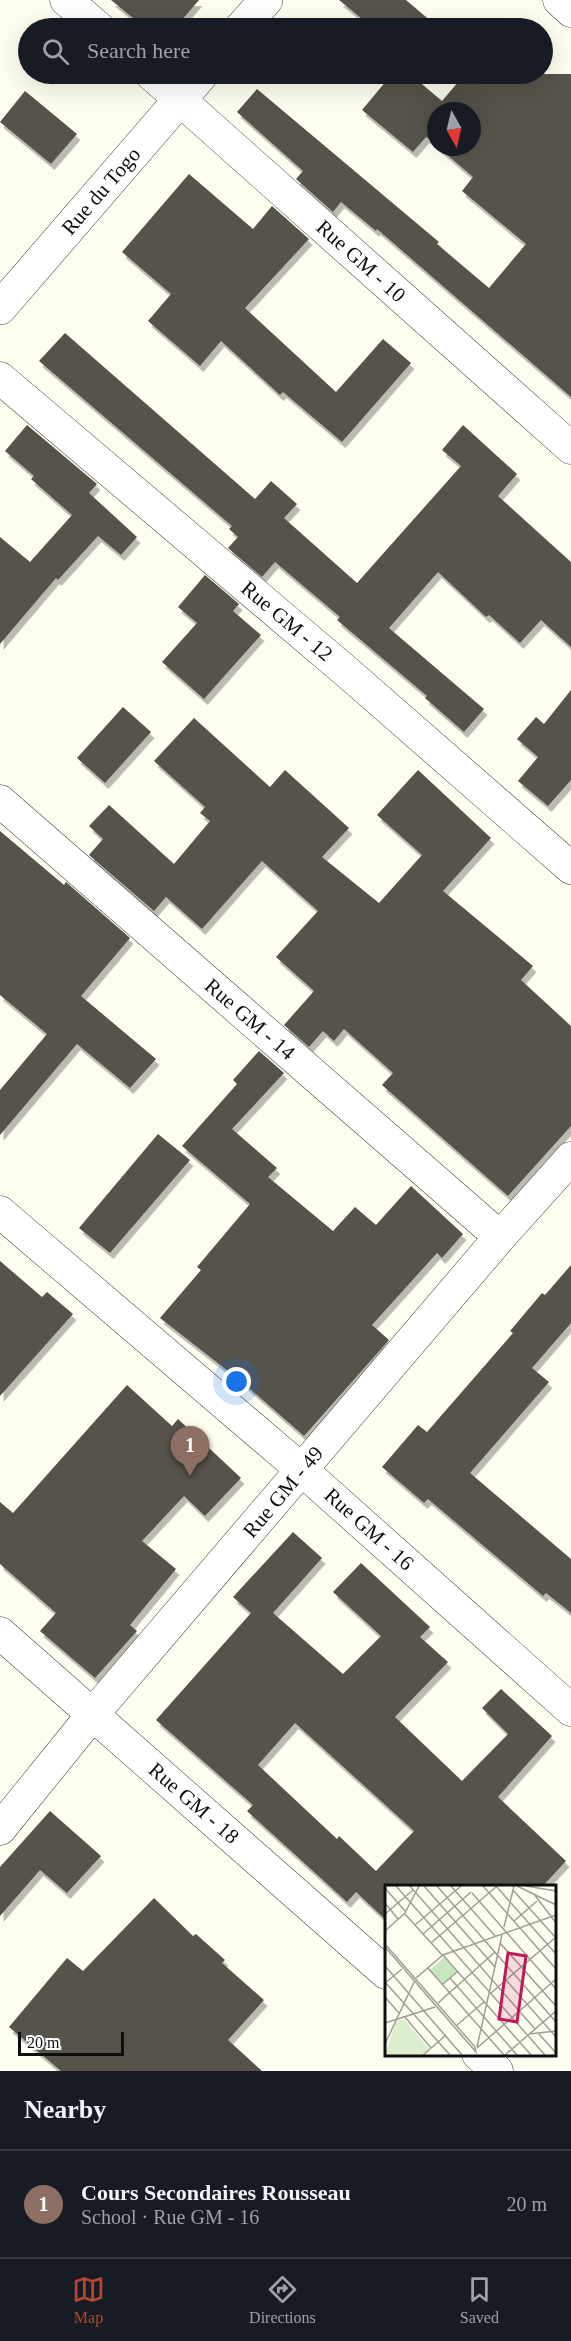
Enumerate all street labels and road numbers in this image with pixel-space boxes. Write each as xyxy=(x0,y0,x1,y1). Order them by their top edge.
street label: Rue du Togo xyxy=(57,142,145,240)
street label: Rue GM - 10 xyxy=(312,215,410,307)
street label: Rue GM - 12 xyxy=(237,576,337,666)
street label: Rue GM - 14 xyxy=(200,973,300,1065)
street label: Rue GM - 49 xyxy=(238,1442,328,1542)
street label: Rue GM - 16 xyxy=(320,1483,418,1575)
street label: Rue GM - 18 xyxy=(144,1757,244,1849)

